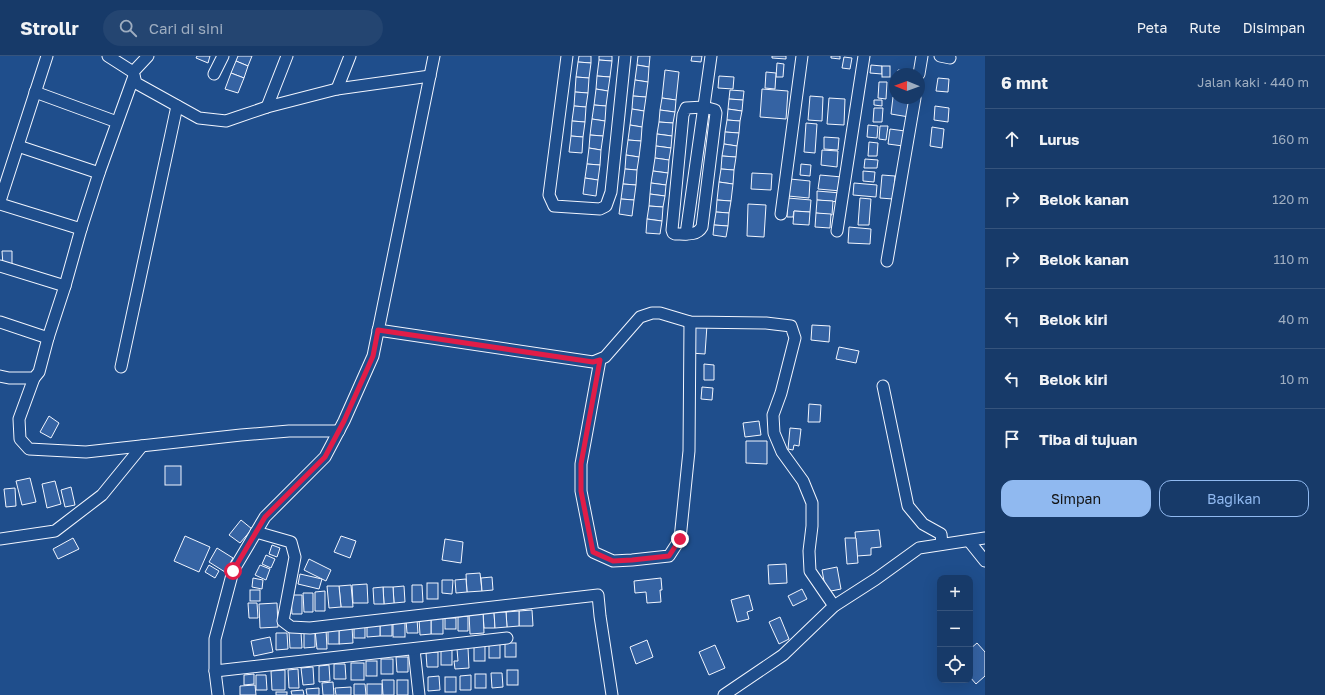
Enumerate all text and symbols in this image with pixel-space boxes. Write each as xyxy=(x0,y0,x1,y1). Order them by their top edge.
search box xyxy=(103,10,383,46)
text: Strollr xyxy=(20,16,79,39)
icon: search xyxy=(117,17,139,39)
text: Cari di sini xyxy=(149,19,223,37)
text: Peta xyxy=(1137,19,1167,36)
text: Rute xyxy=(1189,19,1221,36)
text: Disimpan xyxy=(1243,19,1305,36)
north arrow xyxy=(889,68,925,104)
text: 6 mnt xyxy=(1001,72,1048,93)
text: Jalan kaki · 440 m xyxy=(1197,74,1309,90)
icon: ahead xyxy=(1001,128,1023,150)
text: Lurus xyxy=(1039,130,1080,148)
text: 160 m xyxy=(1272,131,1309,147)
icon: right xyxy=(1001,188,1023,210)
text: Belok kanan xyxy=(1039,190,1129,208)
text: 120 m xyxy=(1272,191,1309,207)
icon: right xyxy=(1001,248,1023,270)
text: Belok kanan xyxy=(1039,250,1129,268)
text: 110 m xyxy=(1274,251,1309,267)
icon: left xyxy=(1001,308,1023,330)
text: Belok kiri xyxy=(1039,310,1108,328)
text: 40 m xyxy=(1278,311,1309,327)
icon: left xyxy=(1001,368,1023,390)
text: Belok kiri xyxy=(1039,370,1108,388)
text: 10 m xyxy=(1280,371,1309,387)
icon: arrive xyxy=(1001,428,1023,450)
text: Tiba di tujuan xyxy=(1039,430,1137,448)
button: Simpan xyxy=(1001,480,1151,517)
button: Bagikan xyxy=(1159,480,1309,517)
route end xyxy=(671,530,689,548)
route start xyxy=(224,562,242,580)
map controls xyxy=(937,575,973,683)
button: + xyxy=(937,575,973,611)
button: − xyxy=(937,611,973,647)
button: locate xyxy=(937,647,973,683)

